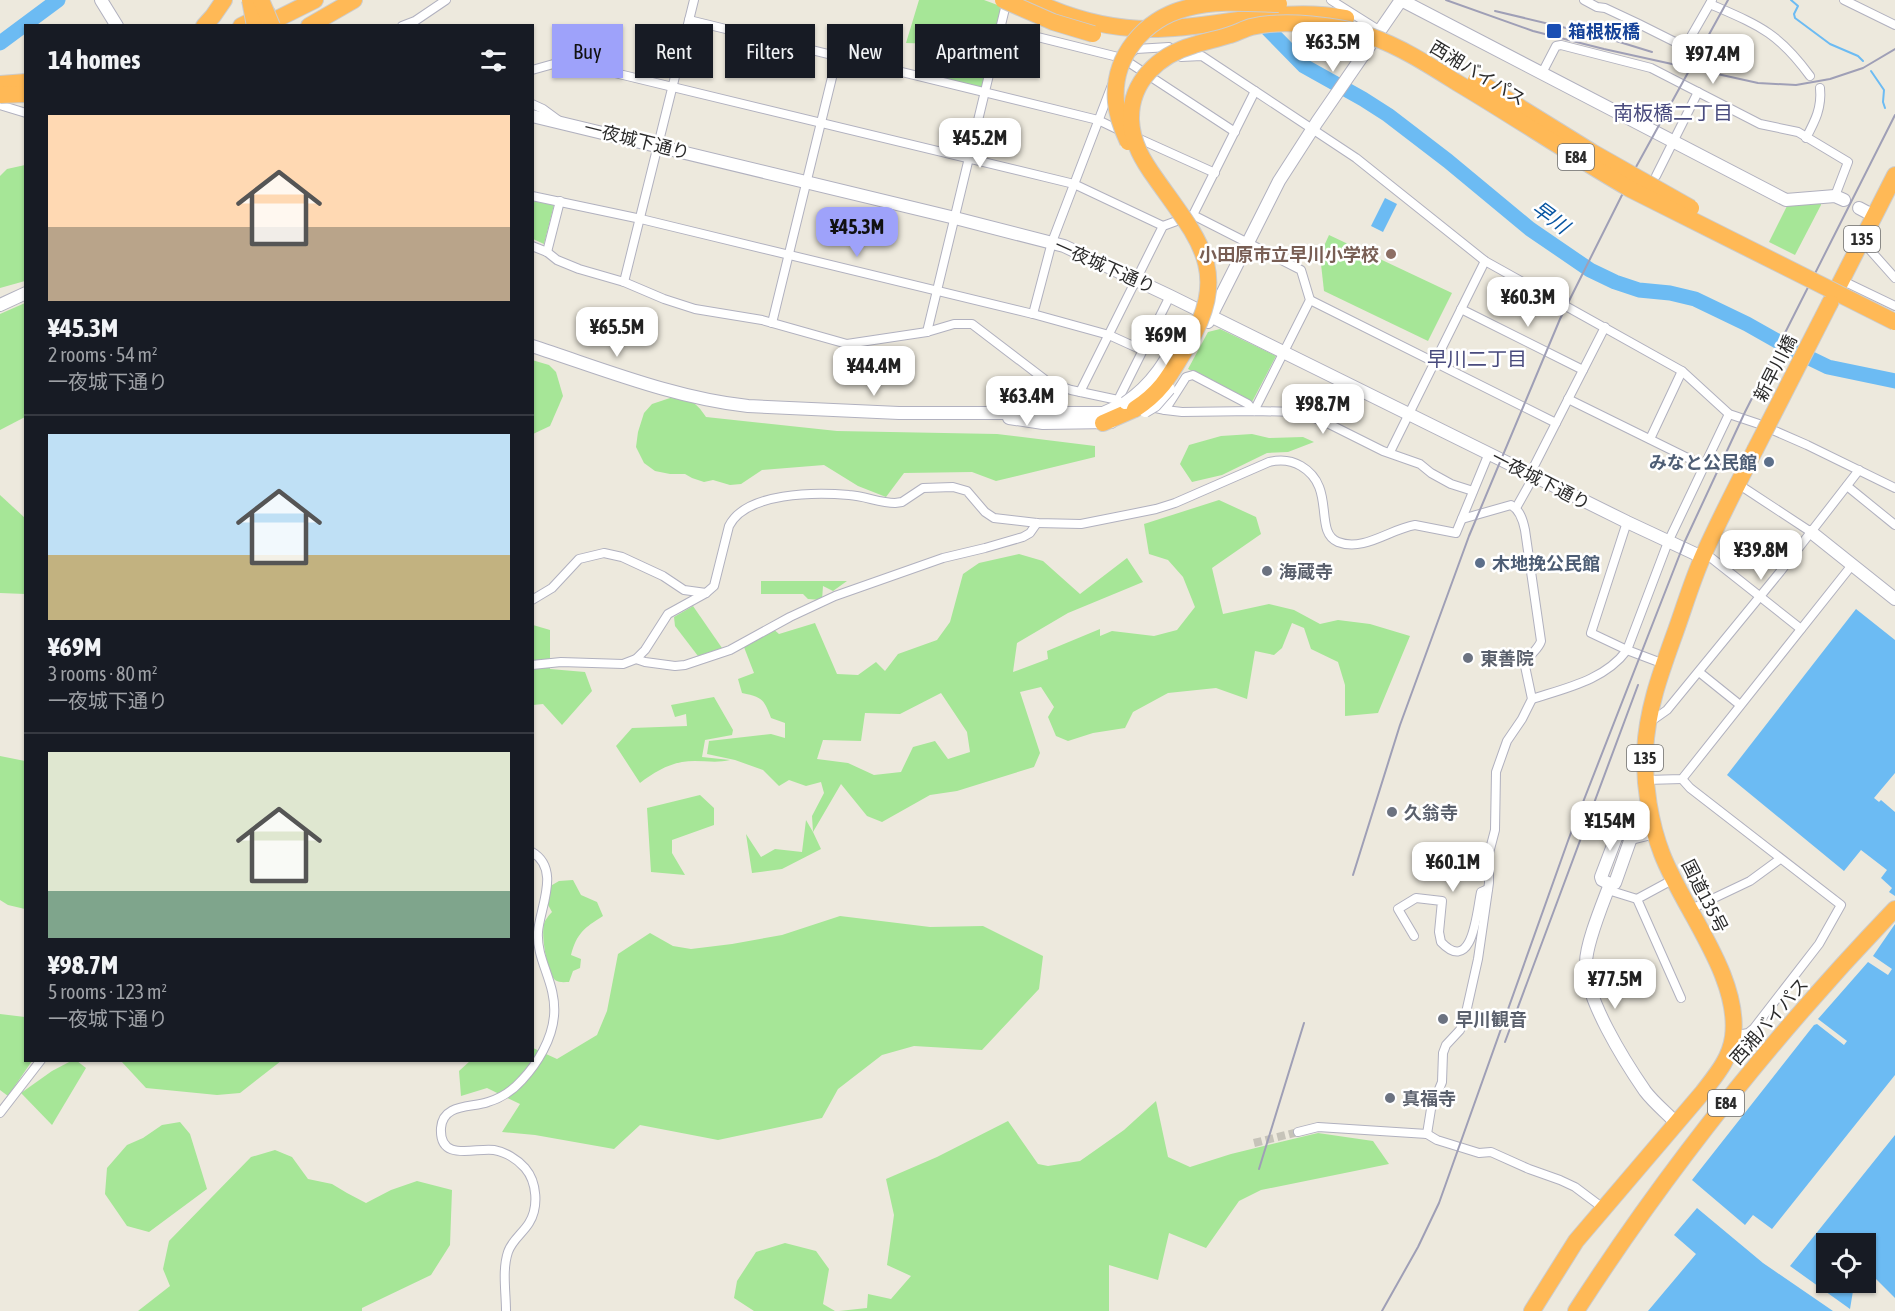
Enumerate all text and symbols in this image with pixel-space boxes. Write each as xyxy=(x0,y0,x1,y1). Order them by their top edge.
place label: 箱根板橋 xyxy=(1568,21,1640,42)
pin: ¥63.5M xyxy=(1284,22,1382,73)
marker: 箱根板橋 xyxy=(1545,22,1563,40)
chip: Buy xyxy=(552,24,623,78)
chip: Rent xyxy=(635,24,713,78)
chip: Filters xyxy=(725,24,815,78)
chip: New xyxy=(827,24,903,78)
chip: Apartment xyxy=(915,24,1040,78)
text: ¥63.5M xyxy=(1306,30,1360,53)
pin: ¥97.4M xyxy=(1664,34,1762,85)
street label: 西湘バイパス xyxy=(1426,36,1530,110)
text: ¥97.4M xyxy=(1686,42,1740,65)
icon: filters xyxy=(477,44,510,77)
text: 14 homes xyxy=(48,45,141,75)
district label: 南板橋二丁目 xyxy=(1613,101,1733,124)
street label: 一夜城下通り xyxy=(582,117,692,163)
pin: ¥45.2M xyxy=(931,118,1029,169)
text: ¥45.2M xyxy=(953,126,1007,149)
road number: E84 xyxy=(1558,144,1594,170)
icon: home xyxy=(225,154,333,262)
water label: 早川 xyxy=(1528,196,1576,239)
pin: ¥45.3M xyxy=(808,207,906,258)
text: ¥45.3M xyxy=(830,215,884,238)
road number: 135 xyxy=(1844,226,1880,252)
street label: 一夜城下通り xyxy=(1051,234,1159,298)
place label: 小田原市立早川小学校 xyxy=(1199,244,1379,265)
marker: 小田原市立早川小学校 xyxy=(1384,247,1398,261)
pin: ¥60.3M xyxy=(1479,277,1577,328)
text: ¥60.3M xyxy=(1501,285,1555,308)
pin: ¥65.5M xyxy=(568,307,666,358)
text: ¥45.3M xyxy=(48,313,118,343)
text: ¥65.5M xyxy=(590,315,644,338)
pin: ¥69M xyxy=(1130,315,1202,366)
text: ¥69M xyxy=(1145,323,1187,346)
street label: 新早川橋 xyxy=(1749,331,1801,405)
text: 2 rooms · 54 m² xyxy=(48,343,158,366)
pin: ¥44.4M xyxy=(825,346,923,397)
district label: 早川二丁目 xyxy=(1427,347,1527,370)
text: ¥44.4M xyxy=(847,354,901,377)
text: 一夜城下通り xyxy=(48,370,168,393)
pin: ¥63.4M xyxy=(978,376,1076,427)
text: ¥63.4M xyxy=(1000,384,1054,407)
pin: ¥98.7M xyxy=(1274,384,1372,435)
text: ¥98.7M xyxy=(1296,392,1350,415)
street label: 一夜城下通り xyxy=(1488,446,1594,514)
place label: みなと公民館 xyxy=(1649,452,1757,473)
marker: みなと公民館 xyxy=(1762,455,1776,469)
icon: home xyxy=(225,473,333,581)
pin: ¥39.8M xyxy=(1712,530,1810,581)
text: ¥39.8M xyxy=(1734,538,1788,561)
place label: 木地挽公民館 xyxy=(1492,553,1600,574)
marker: 木地挽公民館 xyxy=(1473,556,1487,570)
place label: 海蔵寺 xyxy=(1279,561,1333,582)
marker: 海蔵寺 xyxy=(1260,564,1274,578)
text: ¥69M xyxy=(48,632,101,662)
place label: 東善院 xyxy=(1480,648,1534,669)
marker: 東善院 xyxy=(1461,651,1475,665)
text: 3 rooms · 80 m² xyxy=(48,662,158,685)
text: 一夜城下通り xyxy=(48,689,168,712)
road number: 135 xyxy=(1627,745,1663,771)
icon: home xyxy=(225,791,333,899)
pin: ¥154M xyxy=(1568,801,1652,852)
place label: 久翁寺 xyxy=(1404,802,1458,823)
marker: 久翁寺 xyxy=(1385,805,1399,819)
text: ¥154M xyxy=(1585,809,1635,832)
pin: ¥60.1M xyxy=(1404,842,1502,893)
text: ¥60.1M xyxy=(1426,850,1480,873)
street label: 国道135号 xyxy=(1678,856,1732,936)
text: ¥98.7M xyxy=(48,950,118,980)
pin: ¥77.5M xyxy=(1566,959,1664,1010)
text: ¥77.5M xyxy=(1588,967,1642,990)
street label: 西湘バイパス xyxy=(1726,973,1812,1069)
text: 5 rooms · 123 m² xyxy=(48,980,167,1003)
text: 一夜城下通り xyxy=(48,1007,168,1030)
place label: 早川観音 xyxy=(1455,1009,1527,1030)
marker: 早川観音 xyxy=(1436,1012,1450,1026)
place label: 真福寺 xyxy=(1402,1088,1456,1109)
road number: E84 xyxy=(1708,1090,1744,1116)
marker: 真福寺 xyxy=(1383,1091,1397,1105)
map controls xyxy=(1816,1233,1876,1293)
button: locate xyxy=(1816,1233,1876,1293)

